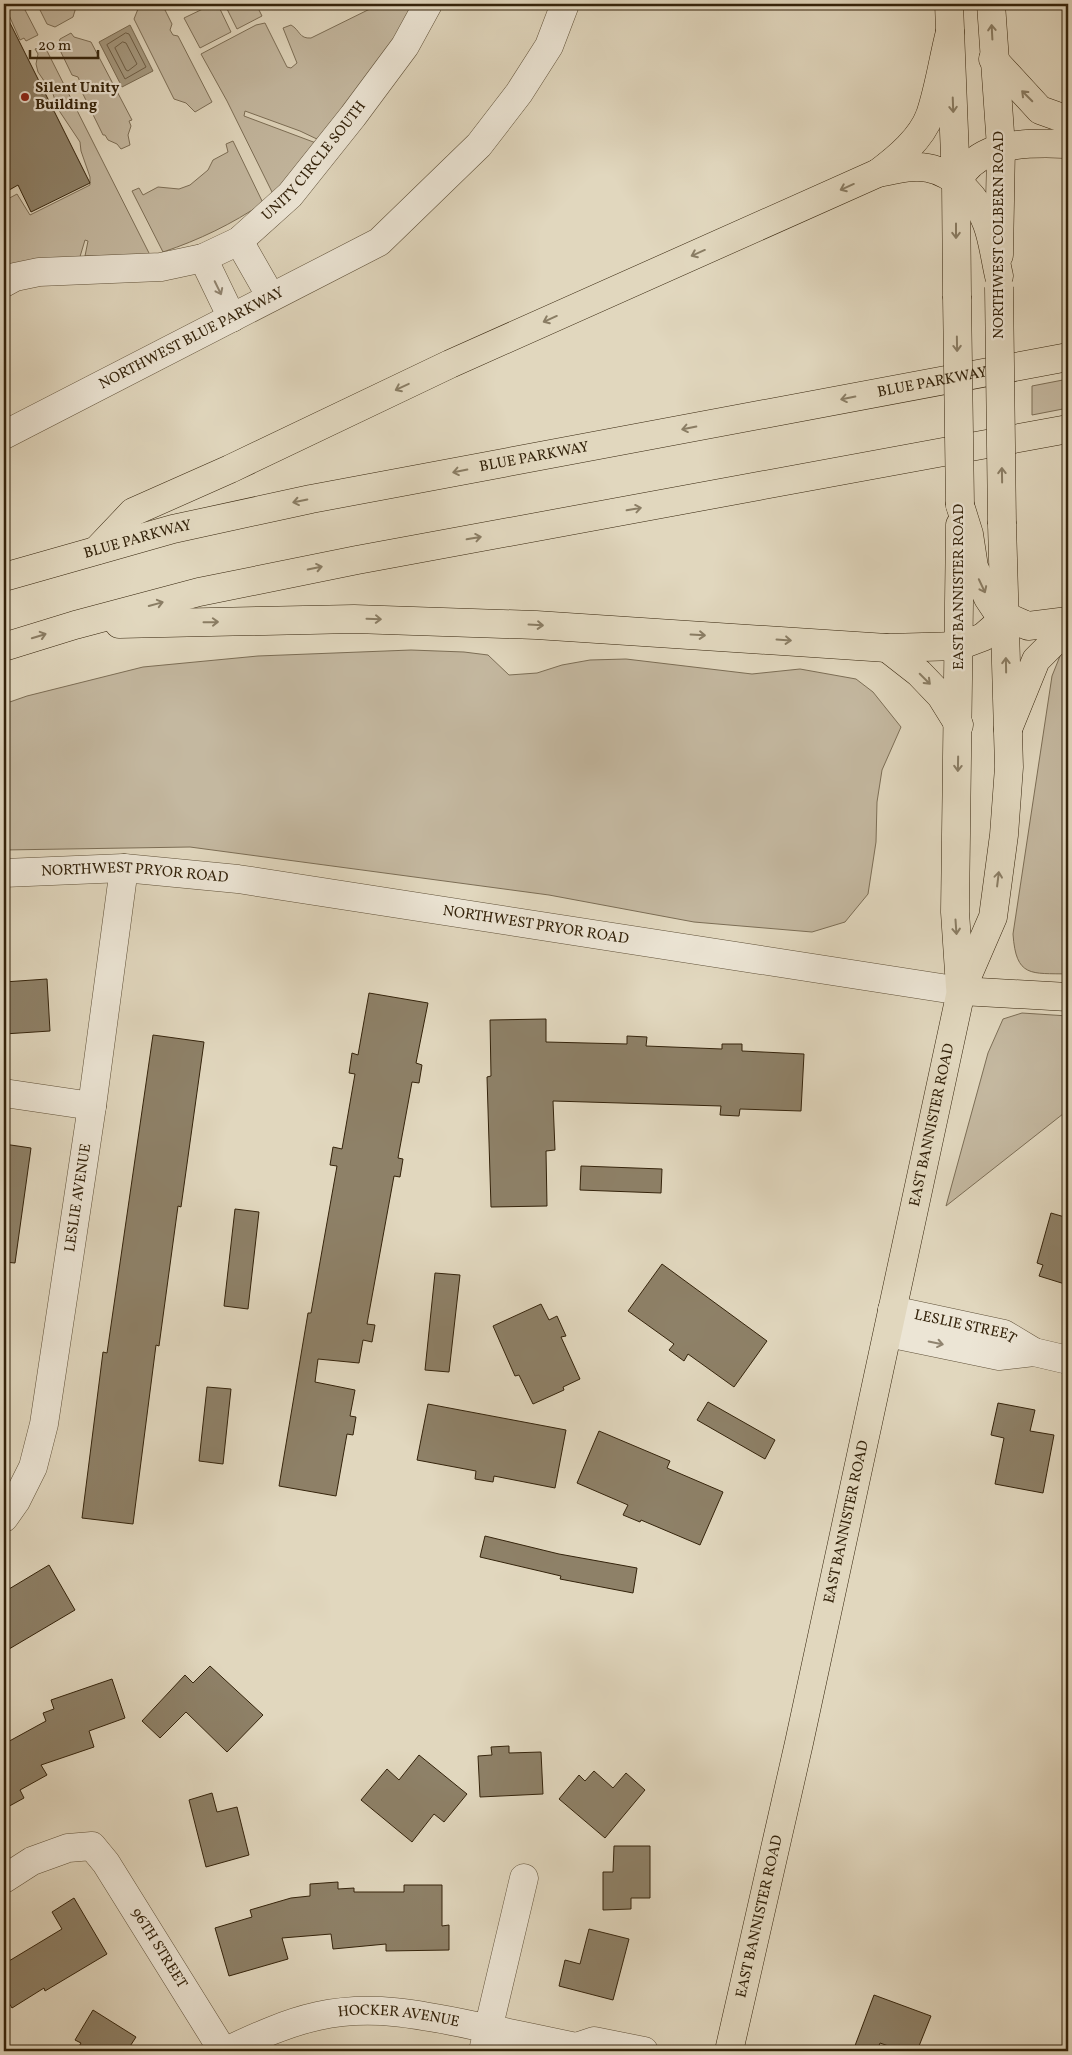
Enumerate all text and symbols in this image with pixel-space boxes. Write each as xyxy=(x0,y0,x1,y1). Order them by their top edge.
one-way arrow xyxy=(987,24,997,40)
scale bar xyxy=(30,28,98,60)
text: 20 m xyxy=(38,36,71,57)
place label: Silent Unity Building xyxy=(35,78,120,116)
one-way arrow xyxy=(1021,90,1033,103)
marker: Silent Unity Building xyxy=(19,91,31,103)
street label: UNITY CIRCLE SOUTH xyxy=(257,97,371,226)
one-way arrow xyxy=(948,97,957,113)
street label: NORTHWEST COLBERN ROAD xyxy=(989,131,1010,339)
one-way arrow xyxy=(840,183,855,192)
one-way arrow xyxy=(951,222,961,239)
one-way arrow xyxy=(691,249,706,259)
one-way arrow xyxy=(213,280,223,295)
street label: NORTHWEST BLUE PARKWAY xyxy=(95,282,288,395)
one-way arrow xyxy=(543,315,558,325)
one-way arrow xyxy=(952,336,962,352)
street label: BLUE PARKWAY xyxy=(876,362,989,403)
one-way arrow xyxy=(395,383,410,392)
one-way arrow xyxy=(841,394,857,403)
one-way arrow xyxy=(681,424,697,433)
street label: BLUE PARKWAY xyxy=(478,436,591,478)
one-way arrow xyxy=(452,466,468,476)
one-way arrow xyxy=(997,467,1006,483)
one-way arrow xyxy=(293,497,309,506)
one-way arrow xyxy=(626,503,642,513)
street label: EAST BANNISTER ROAD xyxy=(949,504,970,670)
street label: BLUE PARKWAY xyxy=(81,515,194,564)
one-way arrow xyxy=(466,533,482,543)
one-way arrow xyxy=(306,563,322,573)
one-way arrow xyxy=(978,578,987,593)
one-way arrow xyxy=(148,599,164,608)
one-way arrow xyxy=(366,615,382,624)
one-way arrow xyxy=(203,617,219,627)
one-way arrow xyxy=(528,620,544,629)
one-way arrow xyxy=(690,630,706,639)
one-way arrow xyxy=(31,631,47,641)
one-way arrow xyxy=(776,636,792,645)
one-way arrow xyxy=(1002,657,1011,673)
one-way arrow xyxy=(919,673,931,685)
one-way arrow xyxy=(953,756,963,772)
street label: NORTHWEST PRYOR ROAD xyxy=(41,858,229,889)
one-way arrow xyxy=(993,872,1003,888)
street label: NORTHWEST PRYOR ROAD xyxy=(441,900,630,950)
one-way arrow xyxy=(952,918,961,934)
street label: EAST BANNISTER ROAD xyxy=(904,1041,960,1209)
street label: LESLIE AVENUE xyxy=(60,1142,97,1253)
street label: LESLIE STREET xyxy=(912,1305,1020,1350)
one-way arrow xyxy=(927,1338,943,1348)
street label: EAST BANNISTER ROAD xyxy=(819,1438,874,1605)
street label: EAST BANNISTER ROAD xyxy=(731,1833,788,2000)
street label: 96TH STREET xyxy=(126,1904,192,1993)
street label: HOCKER AVENUE xyxy=(337,2000,461,2033)

